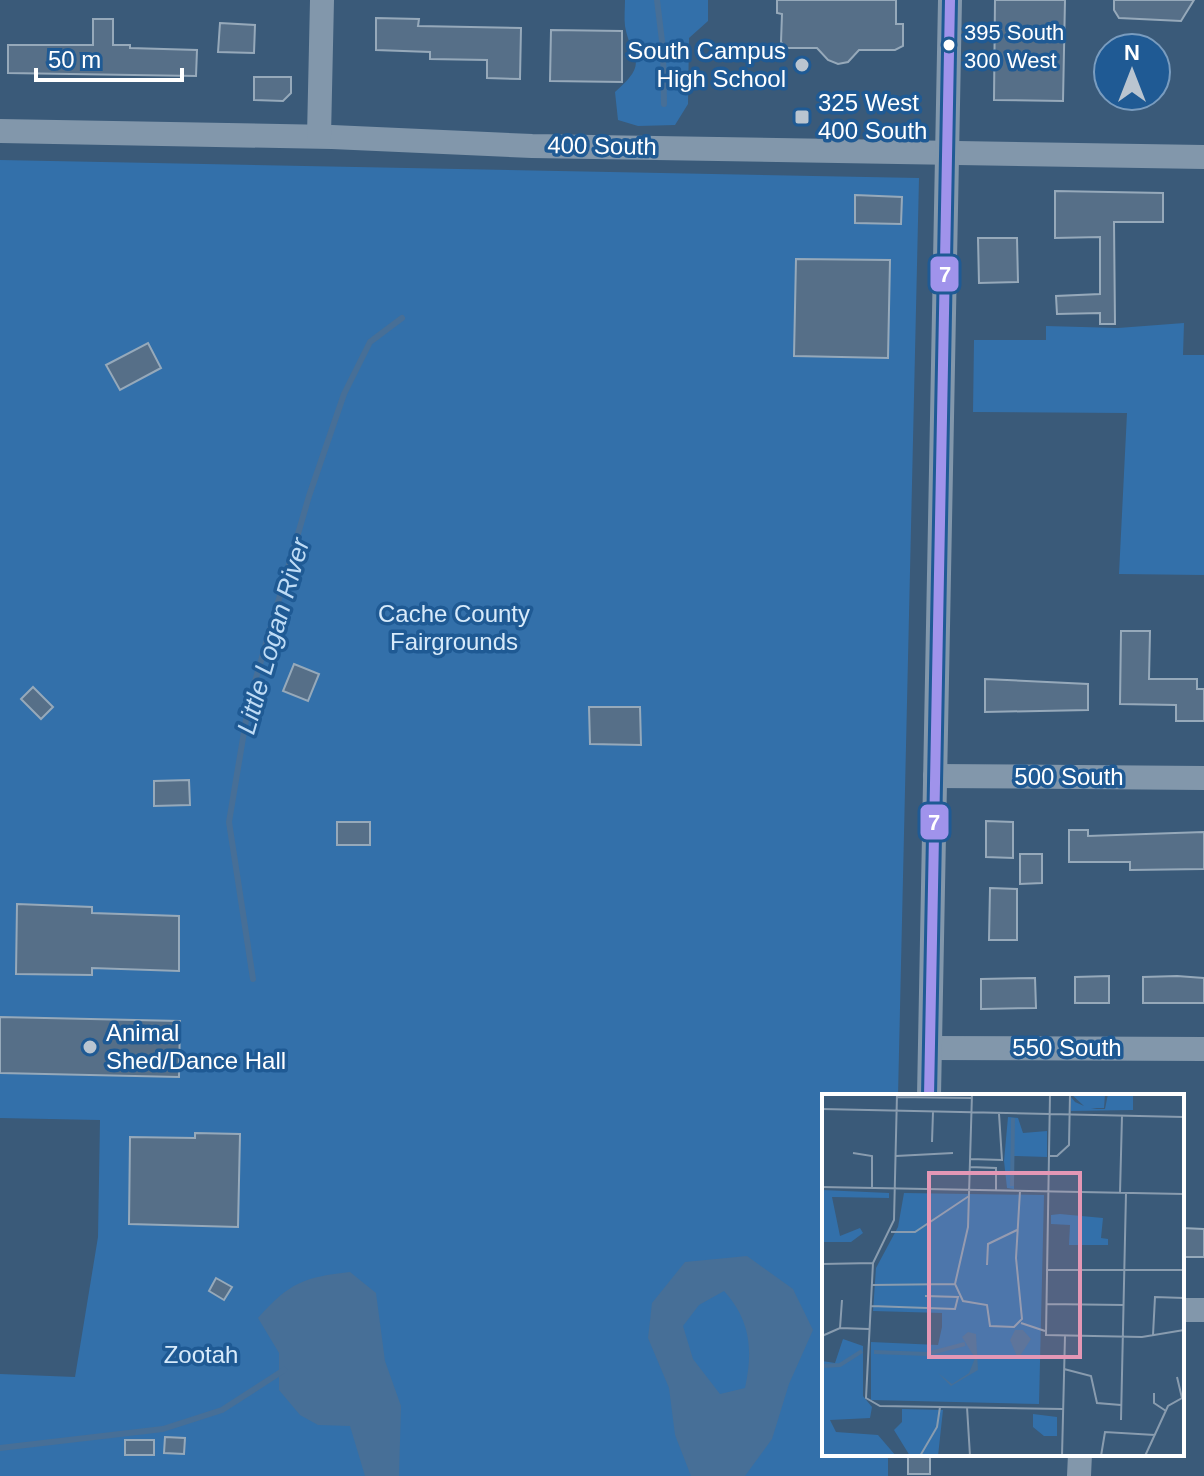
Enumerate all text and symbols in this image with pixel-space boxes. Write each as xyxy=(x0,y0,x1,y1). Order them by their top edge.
place label: 395 South 300 West xyxy=(964,20,1064,73)
scale bar xyxy=(36,32,182,82)
north arrow xyxy=(1092,32,1172,112)
place label: South Campus High School xyxy=(627,37,786,92)
marker: 395 South 300 West xyxy=(941,37,957,53)
text: N xyxy=(1124,40,1140,65)
text: 50 m xyxy=(48,46,101,73)
marker: South Campus High School xyxy=(793,56,811,74)
place label: 325 West 400 South xyxy=(818,89,927,144)
marker: 325 West 400 South xyxy=(793,108,811,126)
street label: 400 South xyxy=(547,131,657,160)
line badge: 7 xyxy=(929,255,960,293)
text: 7 xyxy=(939,262,951,287)
water label: Little Logan River xyxy=(231,533,316,737)
park label: Cache County Fairgrounds xyxy=(378,600,530,655)
street label: 500 South xyxy=(1014,763,1124,790)
line badge: 7 xyxy=(919,803,950,841)
text: 7 xyxy=(928,810,940,835)
place label: Animal Shed/Dance Hall xyxy=(106,1019,286,1074)
street label: 550 South xyxy=(1012,1034,1122,1061)
marker: Animal Shed/Dance Hall xyxy=(81,1038,99,1056)
inset map xyxy=(822,1094,1184,1456)
park label: Zootah xyxy=(164,1341,238,1368)

